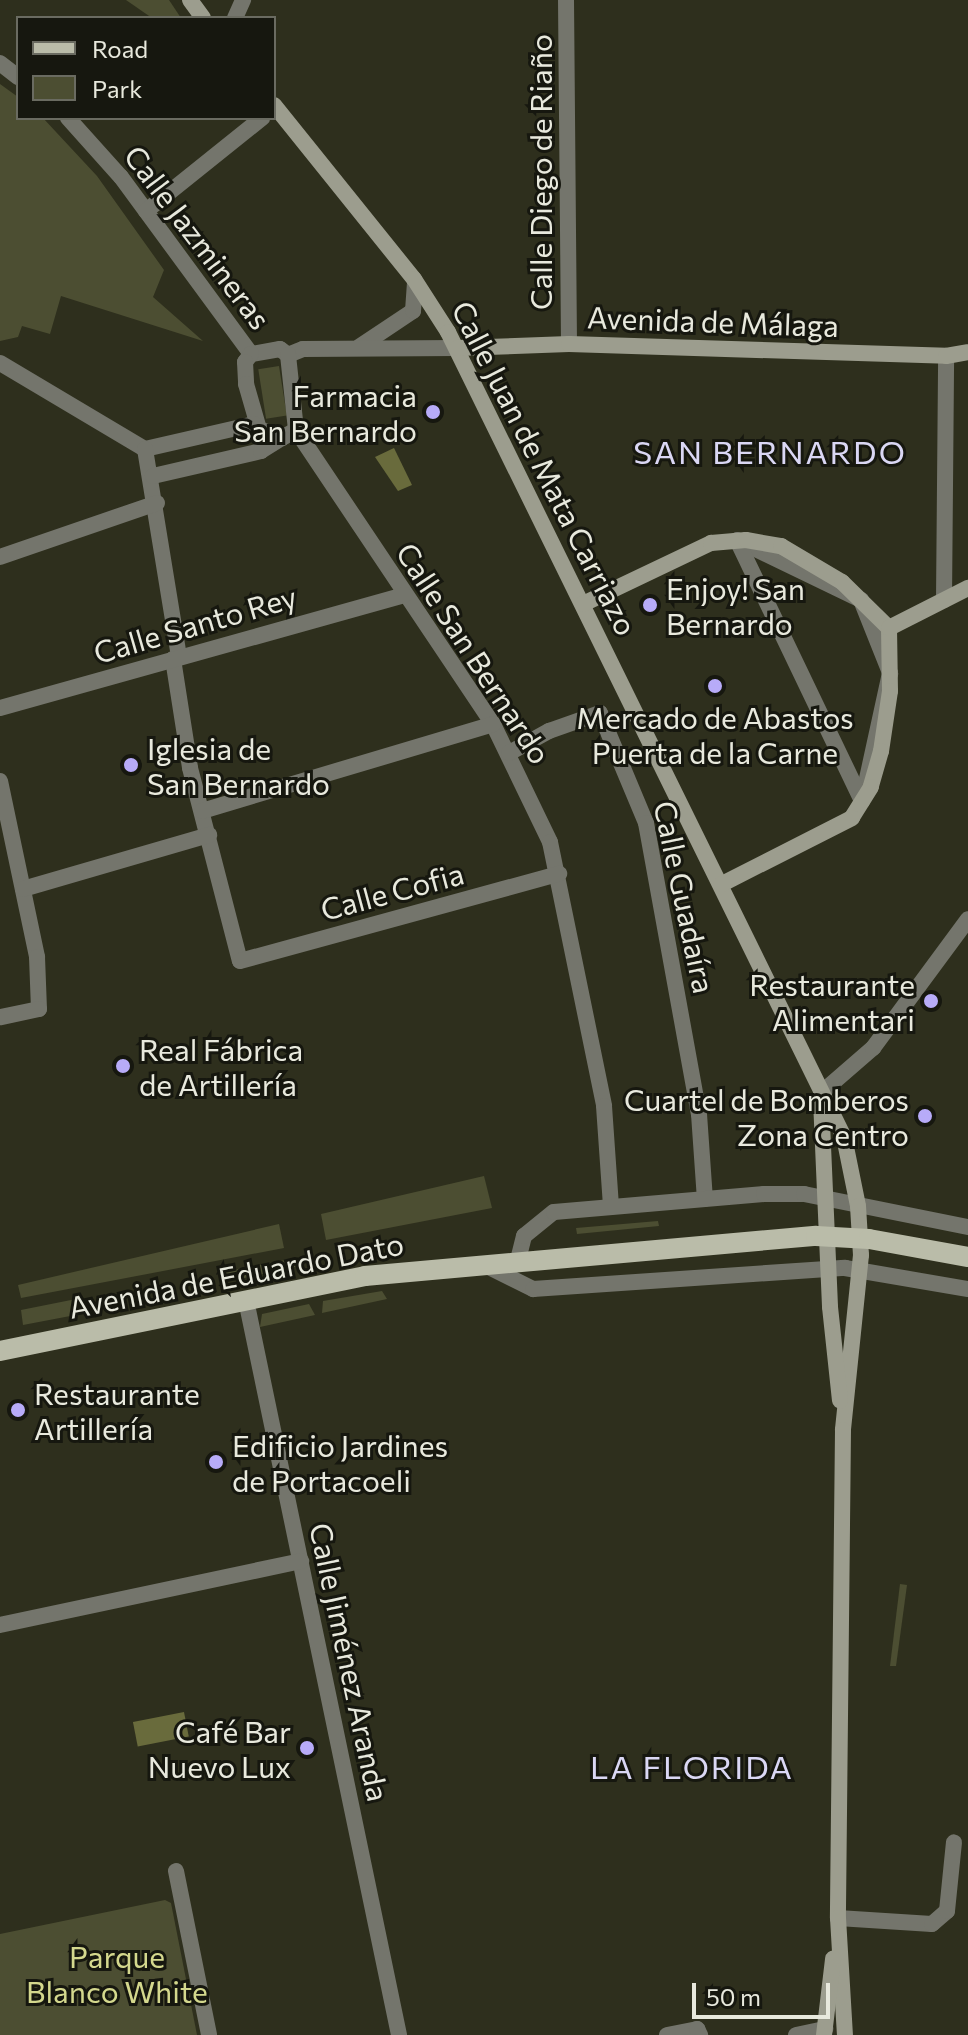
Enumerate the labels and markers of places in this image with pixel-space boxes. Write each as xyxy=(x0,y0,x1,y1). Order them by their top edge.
place label: Farmacia San Bernardo xyxy=(234,377,417,448)
marker: Farmacia San Bernardo xyxy=(424,403,442,421)
place label: Enjoy! San Bernardo xyxy=(666,570,805,640)
marker: Enjoy! San Bernardo xyxy=(641,596,659,614)
marker: Mercado de Abastos Puerta de la Carne xyxy=(706,677,724,695)
place label: Mercado de Abastos Puerta de la Carne xyxy=(576,699,854,770)
place label: Iglesia de San Bernardo xyxy=(147,730,330,800)
marker: Iglesia de San Bernardo xyxy=(122,756,140,774)
place label: Restaurante Alimentari xyxy=(749,966,915,1036)
marker: Restaurante Alimentari xyxy=(922,992,940,1010)
place label: Real Fábrica de Artillería xyxy=(139,1031,303,1102)
marker: Real Fábrica de Artillería xyxy=(114,1057,132,1075)
place label: Cuartel de Bomberos Zona Centro xyxy=(624,1081,909,1152)
marker: Cuartel de Bomberos Zona Centro xyxy=(916,1107,934,1125)
place label: Restaurante Artillería xyxy=(34,1375,200,1446)
marker: Restaurante Artillería xyxy=(9,1401,27,1419)
place label: Edificio Jardines de Portacoeli xyxy=(232,1427,448,1498)
marker: Edificio Jardines de Portacoeli xyxy=(207,1453,225,1471)
place label: Café Bar Nuevo Lux xyxy=(148,1713,291,1784)
marker: Café Bar Nuevo Lux xyxy=(298,1739,316,1757)

